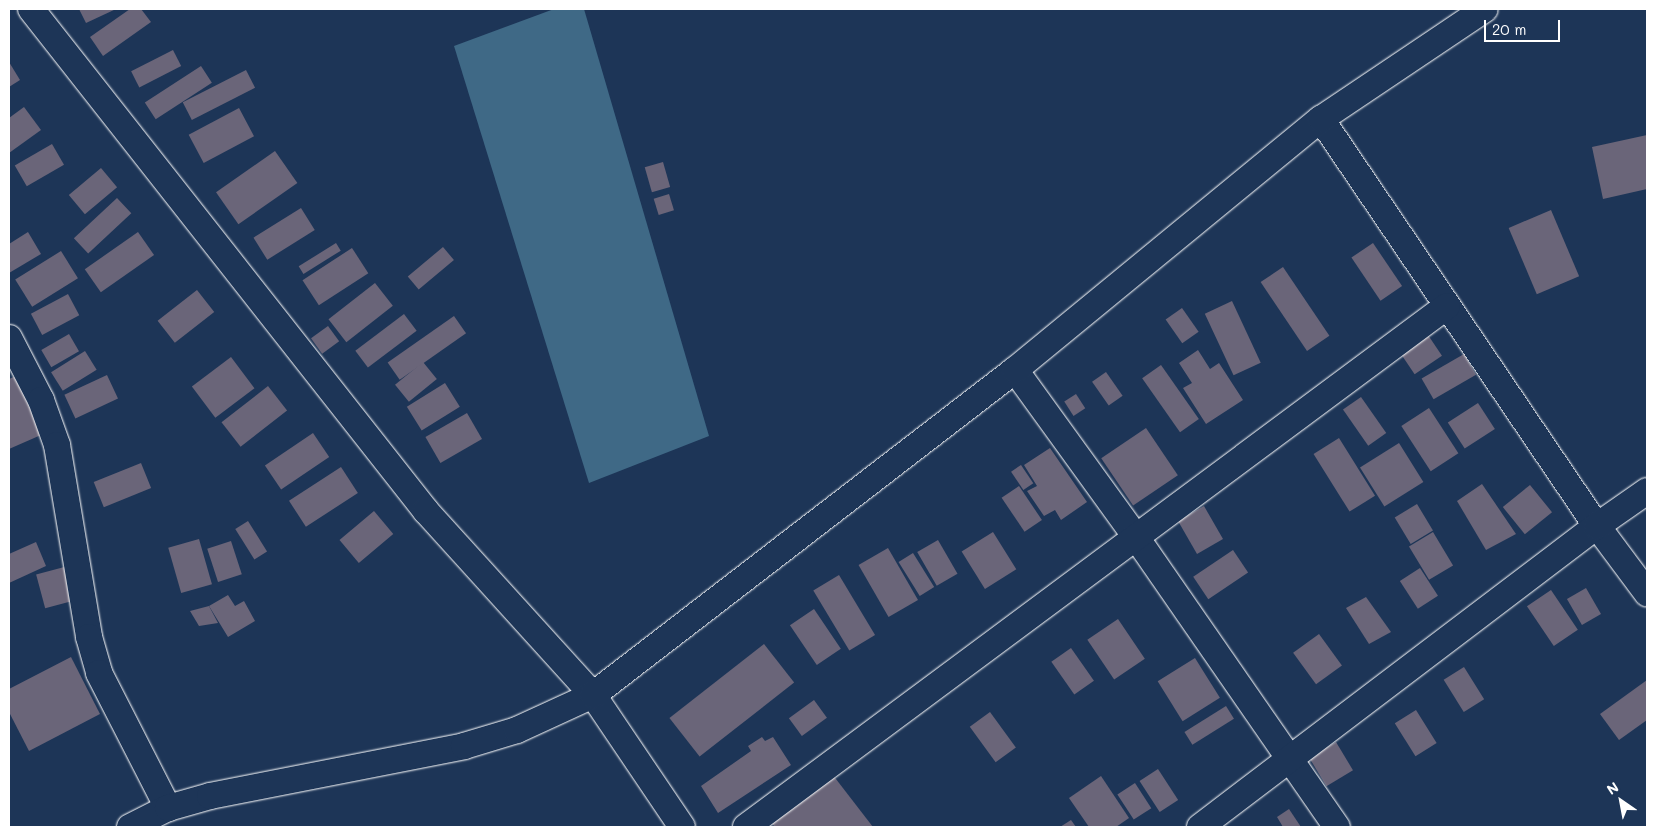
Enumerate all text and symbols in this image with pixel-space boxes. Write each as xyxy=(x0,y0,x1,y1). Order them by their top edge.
scale bar xyxy=(1486,10,1562,42)
text: 20 m xyxy=(1492,19,1526,39)
north arrow xyxy=(1596,776,1646,826)
text: N xyxy=(1603,777,1622,799)

